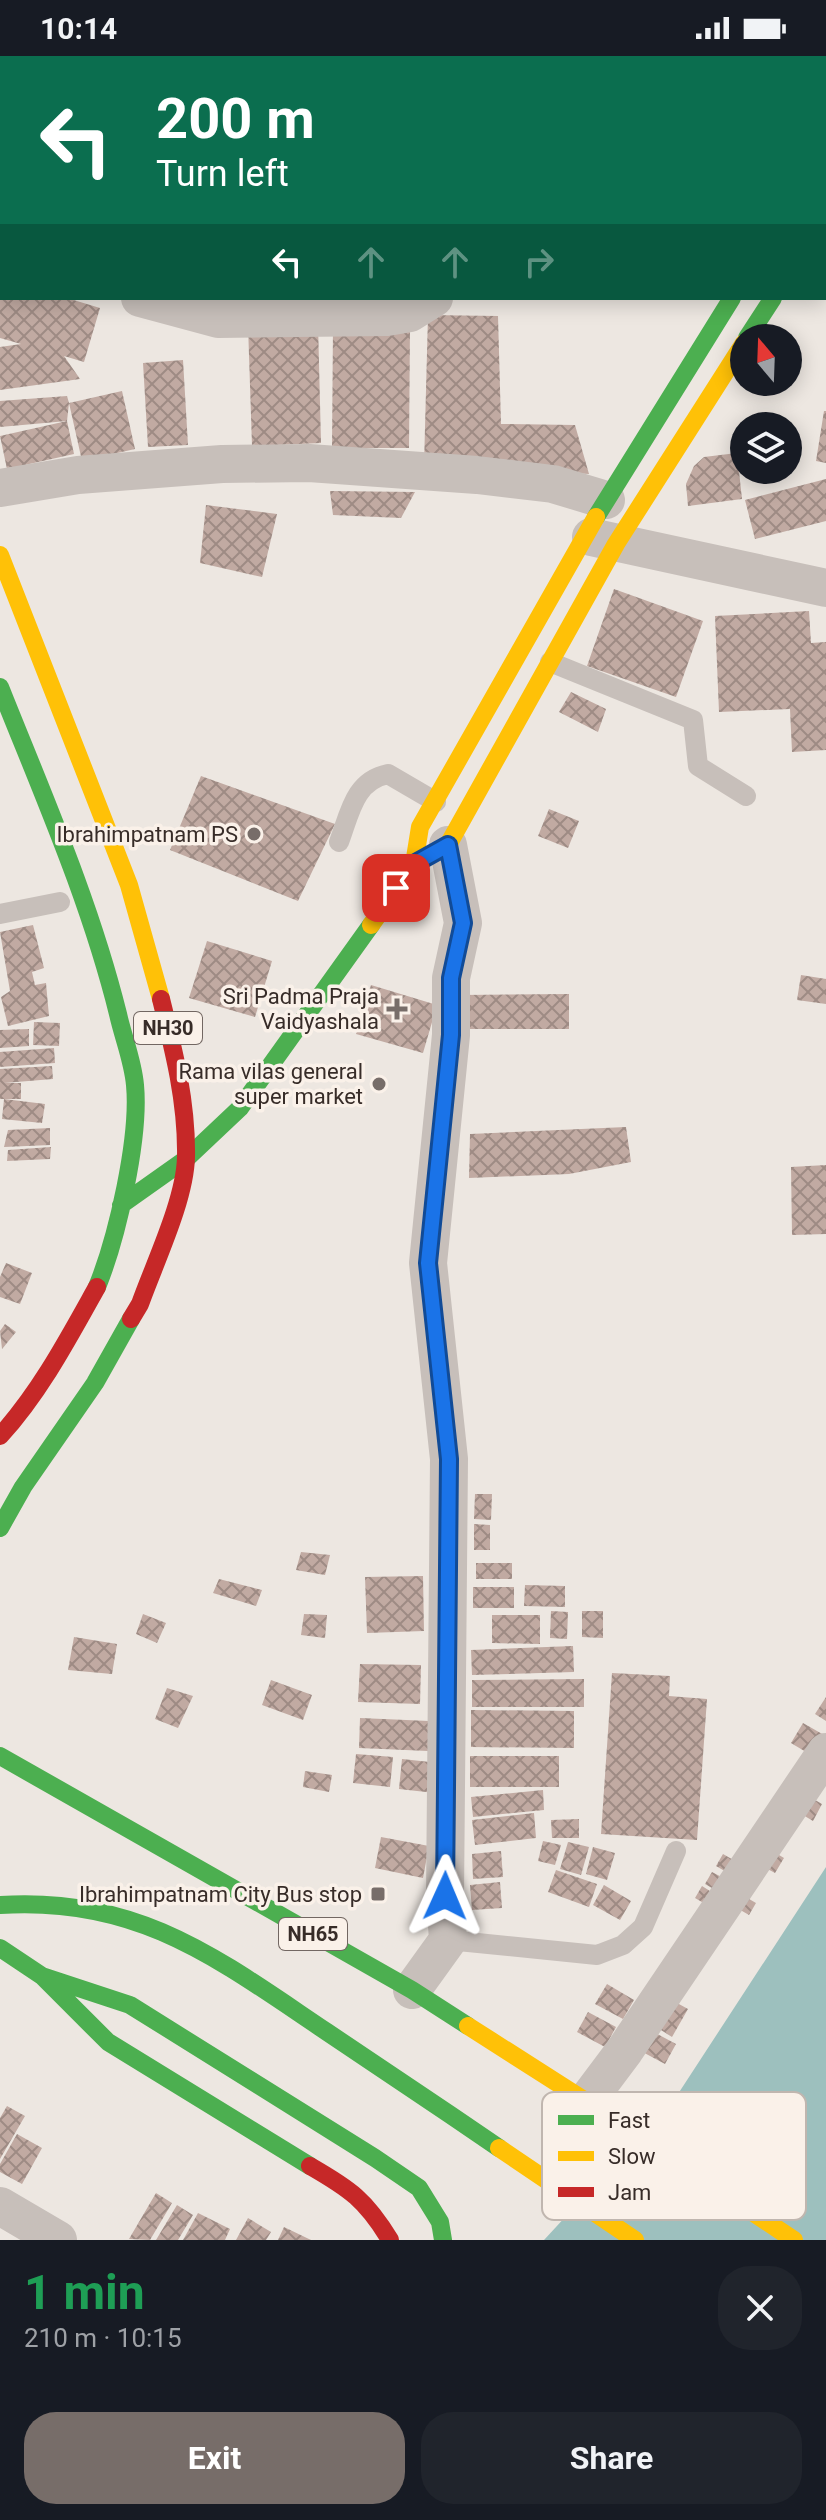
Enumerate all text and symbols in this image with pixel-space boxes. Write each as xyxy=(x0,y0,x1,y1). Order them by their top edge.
text: 10:14 xyxy=(40,11,117,46)
text: 200 m xyxy=(156,86,315,152)
icon: left xyxy=(24,88,128,192)
text: Turn left xyxy=(156,153,289,195)
icon: left xyxy=(265,240,309,284)
icon: ahead xyxy=(349,240,393,284)
icon: ahead xyxy=(433,240,477,284)
icon: right xyxy=(517,240,561,284)
north arrow xyxy=(730,324,802,396)
map controls xyxy=(730,324,802,484)
button: layers xyxy=(730,412,802,484)
place label: Ibrahimpatnam PS xyxy=(57,822,238,847)
marker: Ibrahimpatnam PS xyxy=(245,825,263,843)
pin xyxy=(362,854,430,922)
icon: arrive xyxy=(374,866,418,910)
place label: Sri Padma Praja Vaidyashala xyxy=(223,984,379,1034)
marker: Sri Padma Praja Vaidyashala xyxy=(386,998,408,1020)
road number: NH30 xyxy=(134,1012,202,1044)
place label: Rama vilas general super market xyxy=(178,1059,363,1109)
marker: Rama vilas general super market xyxy=(370,1075,388,1093)
position arrow xyxy=(403,1854,487,1938)
place label: Ibrahimpatnam City Bus stop xyxy=(79,1882,362,1907)
marker: Ibrahimpatnam City Bus stop xyxy=(369,1885,387,1903)
road number: NH65 xyxy=(279,1918,347,1950)
legend xyxy=(542,2092,806,2220)
text: Fast xyxy=(608,2108,650,2133)
text: Slow xyxy=(608,2144,656,2169)
text: Jam xyxy=(608,2180,651,2205)
text: 1 min xyxy=(24,2264,145,2321)
button: close xyxy=(718,2266,802,2350)
text: 210 m · 10:15 xyxy=(24,2323,182,2353)
button: Exit xyxy=(24,2412,405,2504)
button: Share xyxy=(421,2412,802,2504)

